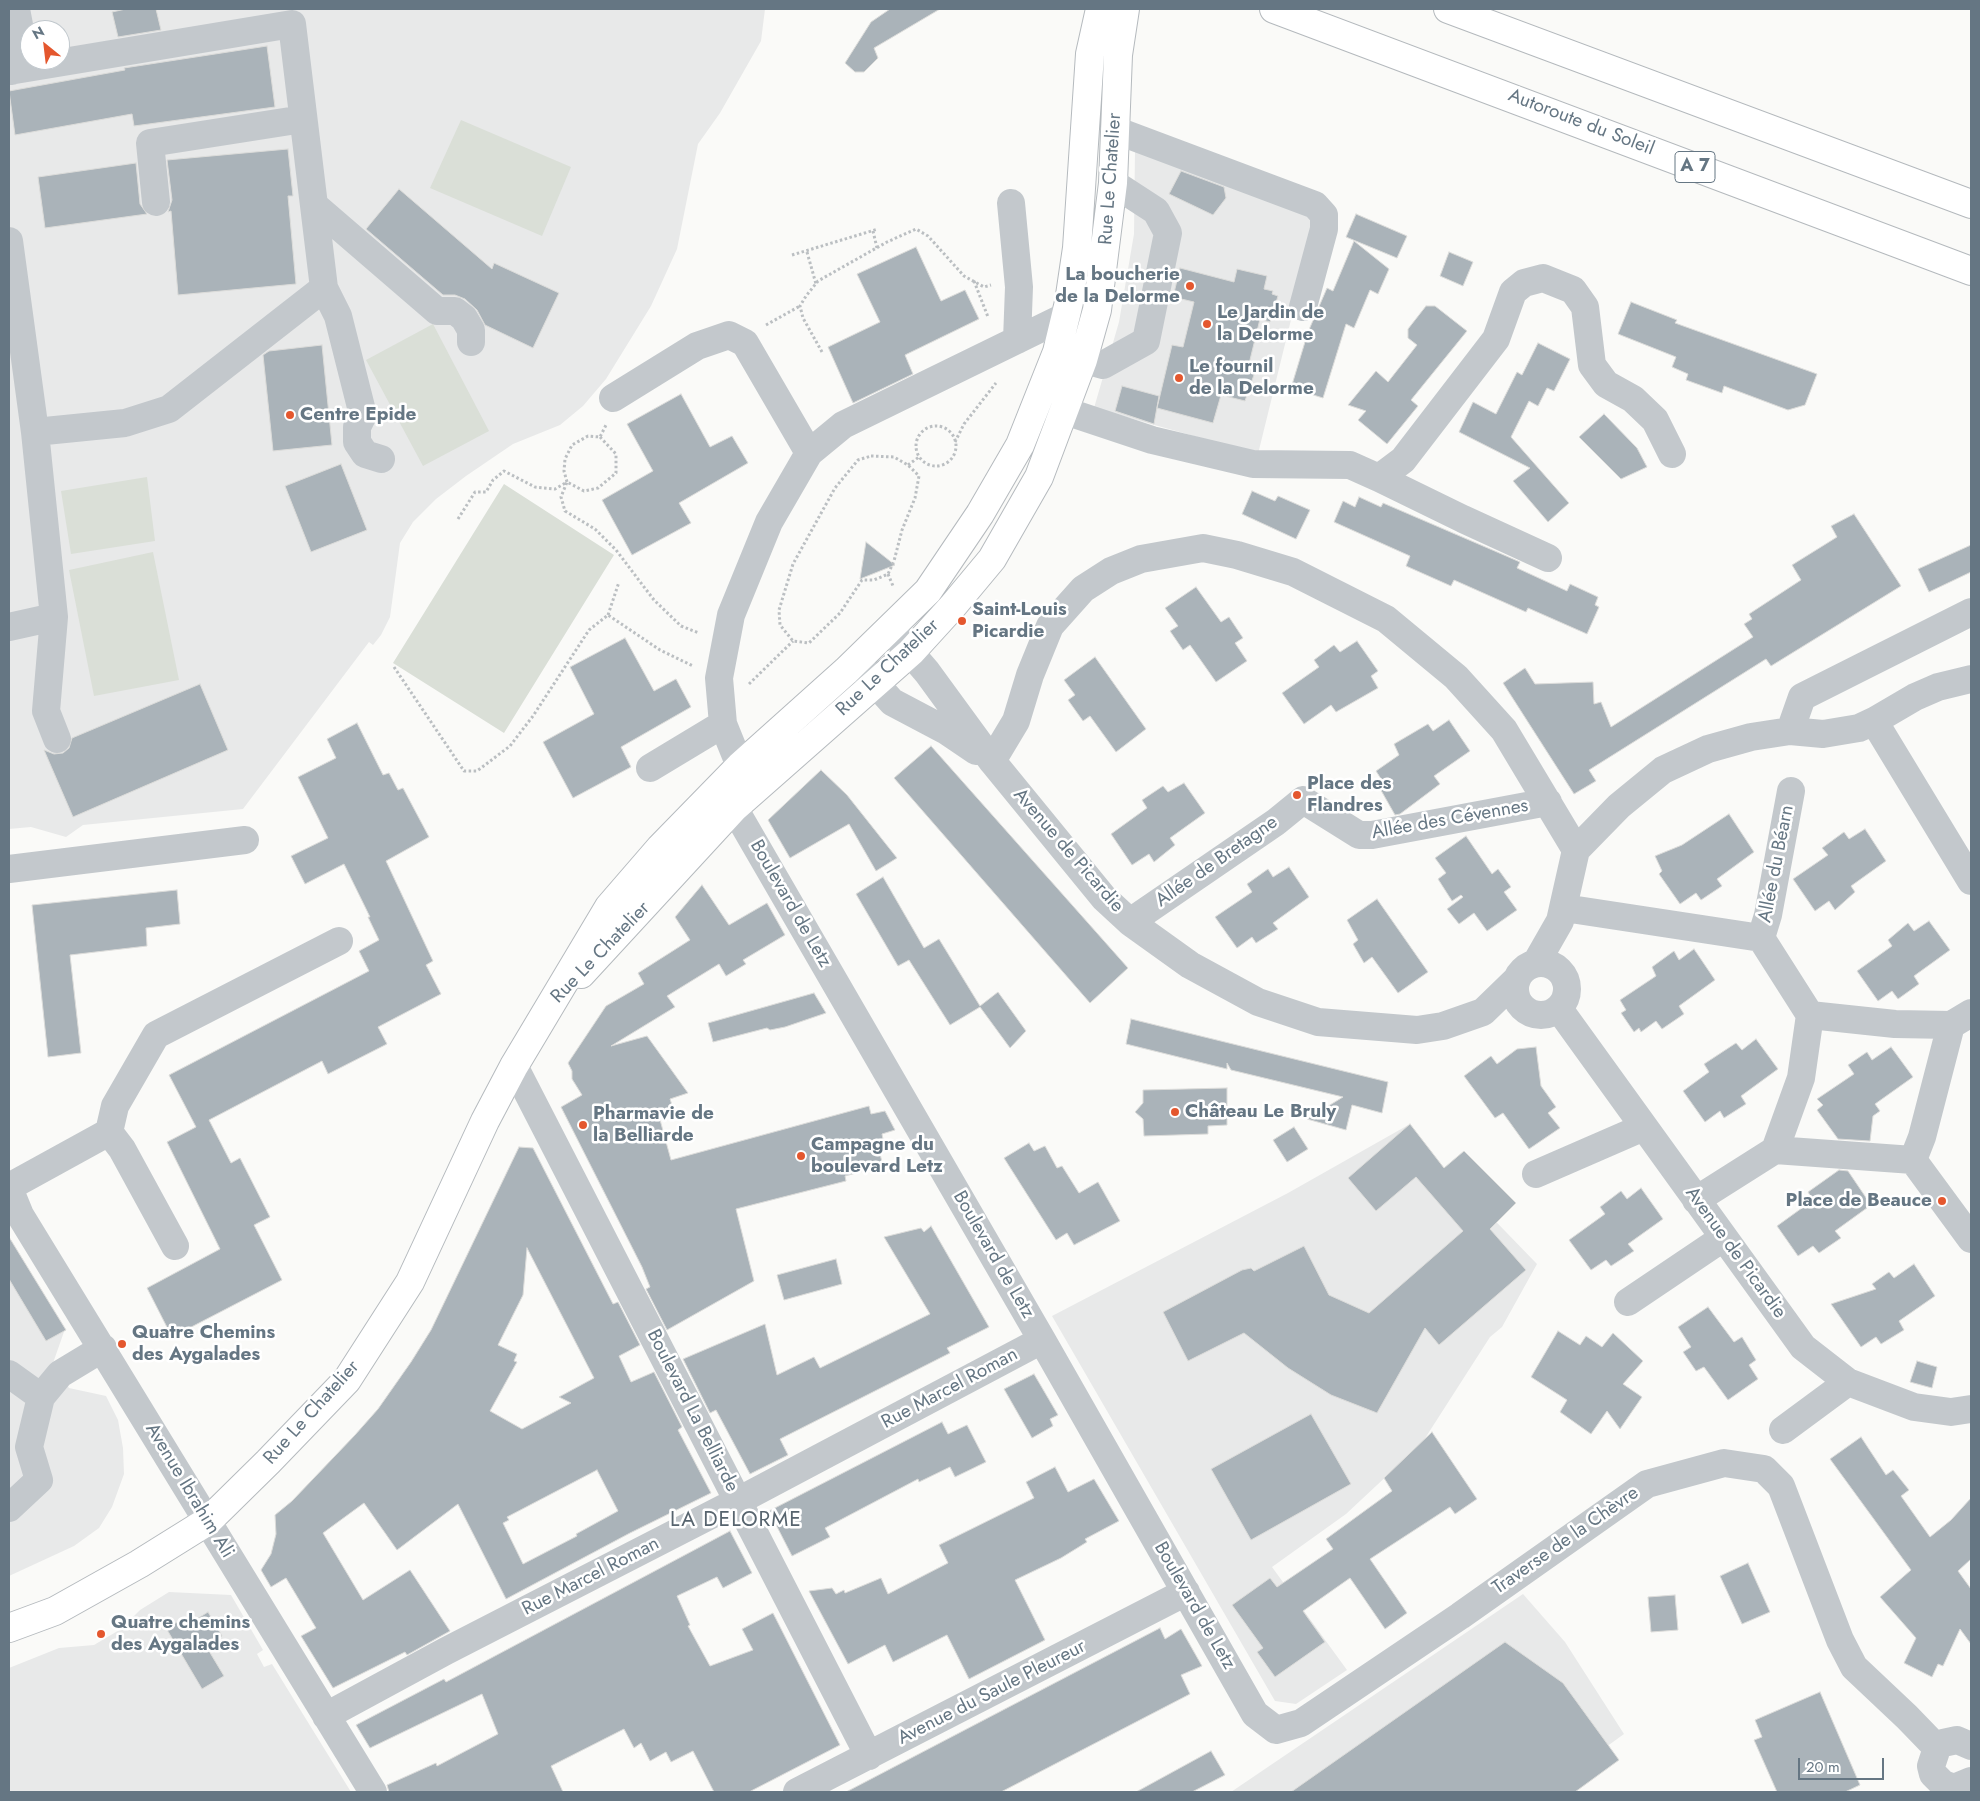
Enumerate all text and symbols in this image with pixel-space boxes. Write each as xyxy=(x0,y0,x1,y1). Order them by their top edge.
north arrow xyxy=(20,20,70,70)
text: N xyxy=(28,21,48,44)
street label: Autoroute du Soleil xyxy=(1505,85,1657,161)
street label: Rue Le Chatelier xyxy=(1095,112,1127,246)
road number: A 7 xyxy=(1675,152,1715,182)
place label: La boucherie de la Delorme xyxy=(1055,264,1180,308)
marker: La boucherie de la Delorme xyxy=(1184,280,1196,292)
place label: Le Jardin de la Delorme xyxy=(1217,302,1324,346)
marker: Le Jardin de la Delorme xyxy=(1201,318,1213,330)
place label: Le fournil de la Delorme xyxy=(1189,356,1314,400)
marker: Le fournil de la Delorme xyxy=(1173,372,1185,384)
place label: Centre Epide xyxy=(300,404,416,426)
marker: Centre Epide xyxy=(284,409,296,421)
place label: Saint-Louis Picardie xyxy=(972,599,1067,643)
street label: Rue Le Chatelier xyxy=(832,615,944,721)
marker: Saint-Louis Picardie xyxy=(956,615,968,627)
place label: Place des Flandres xyxy=(1307,773,1391,817)
street label: Avenue de Picardie xyxy=(1008,784,1128,918)
marker: Place des Flandres xyxy=(1291,789,1303,801)
street label: Allée des Cévennes xyxy=(1370,795,1530,845)
street label: Allée du Béarn xyxy=(1754,803,1800,925)
street label: Allée de Bretagne xyxy=(1152,811,1282,913)
street label: Boulevard de Letz xyxy=(744,836,836,972)
street label: Rue Le Chatelier xyxy=(547,898,655,1008)
place label: Château Le Bruly xyxy=(1185,1101,1336,1123)
place label: Pharmavie de la Belliarde xyxy=(593,1103,714,1147)
marker: Château Le Bruly xyxy=(1169,1106,1181,1118)
marker: Pharmavie de la Belliarde xyxy=(577,1119,589,1131)
place label: Campagne du boulevard Letz xyxy=(811,1134,943,1178)
marker: Campagne du boulevard Letz xyxy=(795,1150,807,1162)
street label: Avenue de Picardie xyxy=(1680,1183,1790,1323)
street label: Boulevard de Letz xyxy=(947,1187,1039,1323)
place label: Place de Beauce xyxy=(1786,1190,1932,1212)
marker: Place de Beauce xyxy=(1936,1195,1948,1207)
place label: Quatre Chemins des Aygalades xyxy=(132,1322,275,1366)
street label: Boulevard La Belliarde xyxy=(641,1326,743,1496)
marker: Quatre Chemins des Aygalades xyxy=(116,1338,128,1350)
street label: Rue Marcel Roman xyxy=(878,1344,1022,1434)
street label: Rue Le Chatelier xyxy=(259,1356,365,1470)
street label: Avenue Ibrahim Ali xyxy=(140,1419,238,1563)
street label: Traverse de la Chèvre xyxy=(1489,1482,1643,1600)
district label: LA DELORME xyxy=(669,1508,803,1534)
street label: Rue Marcel Roman xyxy=(519,1533,663,1621)
street label: Boulevard de Letz xyxy=(1148,1538,1240,1674)
place label: Quatre chemins des Aygalades xyxy=(111,1612,250,1656)
marker: Quatre chemins des Aygalades xyxy=(95,1628,107,1640)
street label: Avenue du Saule Pleureur xyxy=(894,1636,1090,1750)
scale bar xyxy=(1800,1748,1886,1780)
text: 20 m xyxy=(1806,1756,1840,1778)

